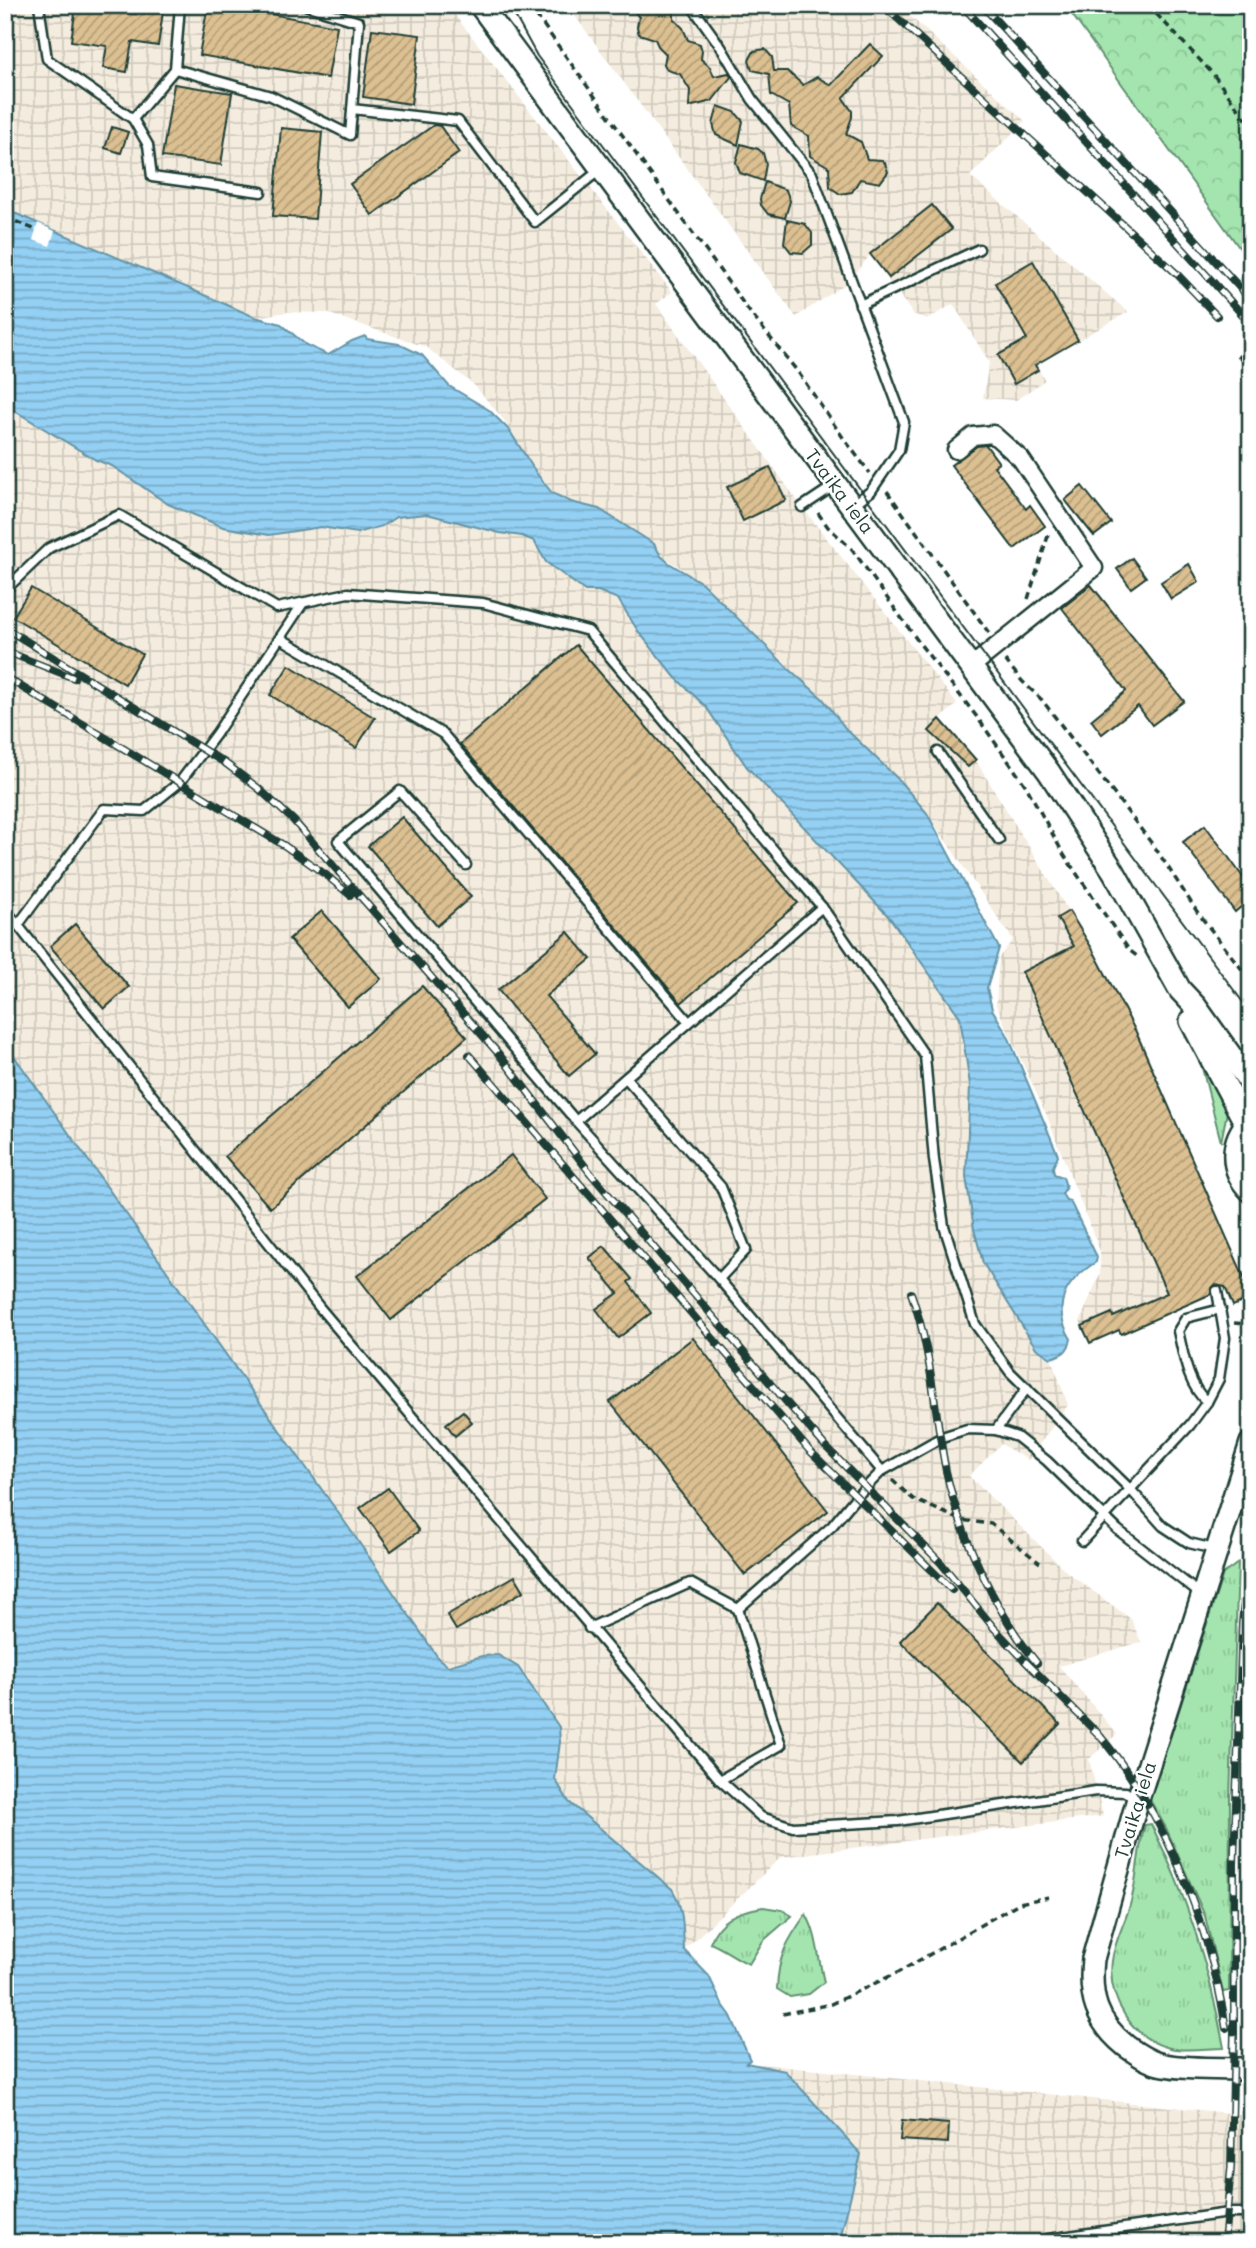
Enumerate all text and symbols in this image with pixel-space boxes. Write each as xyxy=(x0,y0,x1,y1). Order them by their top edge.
street label: Tvaika iela xyxy=(800,443,881,538)
street label: Tvaika iela xyxy=(1108,1758,1161,1862)

